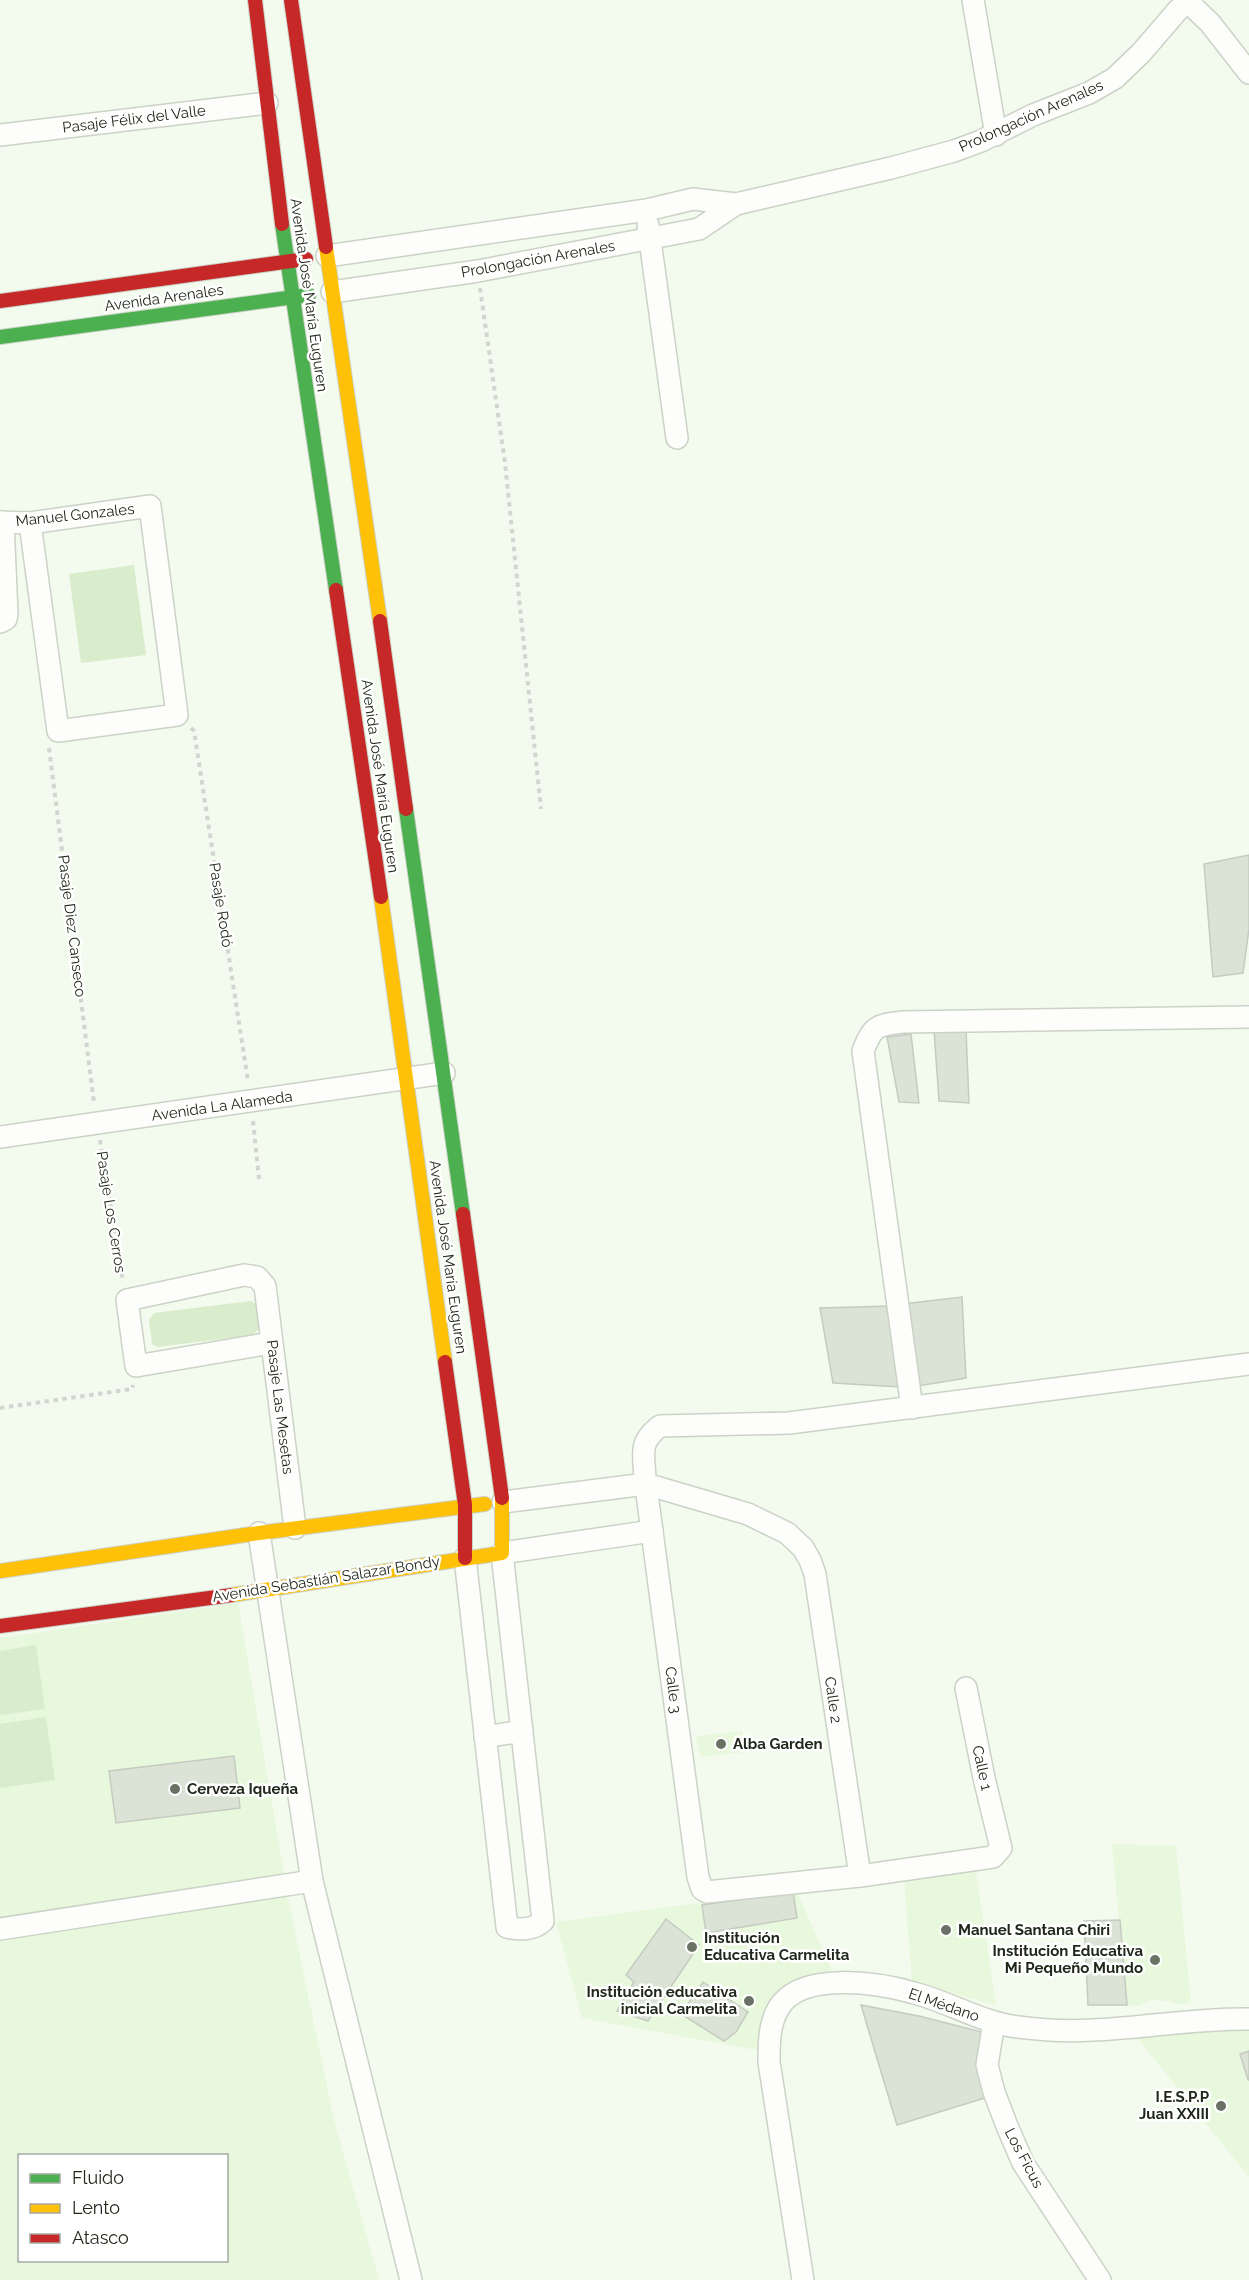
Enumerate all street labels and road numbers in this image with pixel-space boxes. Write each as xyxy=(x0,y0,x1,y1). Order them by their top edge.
street label: Prolongación Arenales xyxy=(956,76,1106,156)
street label: Pasaje Félix del Valle xyxy=(61,101,207,137)
street label: Avenida José María Euguren xyxy=(286,197,332,393)
street label: Prolongación Arenales xyxy=(460,237,616,281)
street label: Avenida Arenales xyxy=(103,281,225,315)
street label: Manuel Gonzales xyxy=(15,500,135,530)
street label: Avenida José María Euguren xyxy=(357,678,403,874)
street label: Pasaje Diez Canseco xyxy=(54,854,90,998)
street label: Pasaje Rodó xyxy=(205,861,237,949)
street label: Avenida La Alameda xyxy=(150,1087,294,1125)
street label: Pasaje Los Cerros xyxy=(92,1150,130,1274)
street label: Avenida José María Euguren xyxy=(425,1159,471,1355)
street label: Pasaje Las Mesetas xyxy=(263,1339,297,1475)
street label: Avenida Sebastián Salazar Bondy xyxy=(211,1552,441,1606)
street label: Calle 3 xyxy=(661,1665,685,1715)
street label: Calle 2 xyxy=(821,1675,845,1725)
street label: Calle 1 xyxy=(968,1744,996,1793)
street label: El Médano xyxy=(906,1985,982,2026)
street label: Los Ficus xyxy=(1001,2125,1047,2191)

